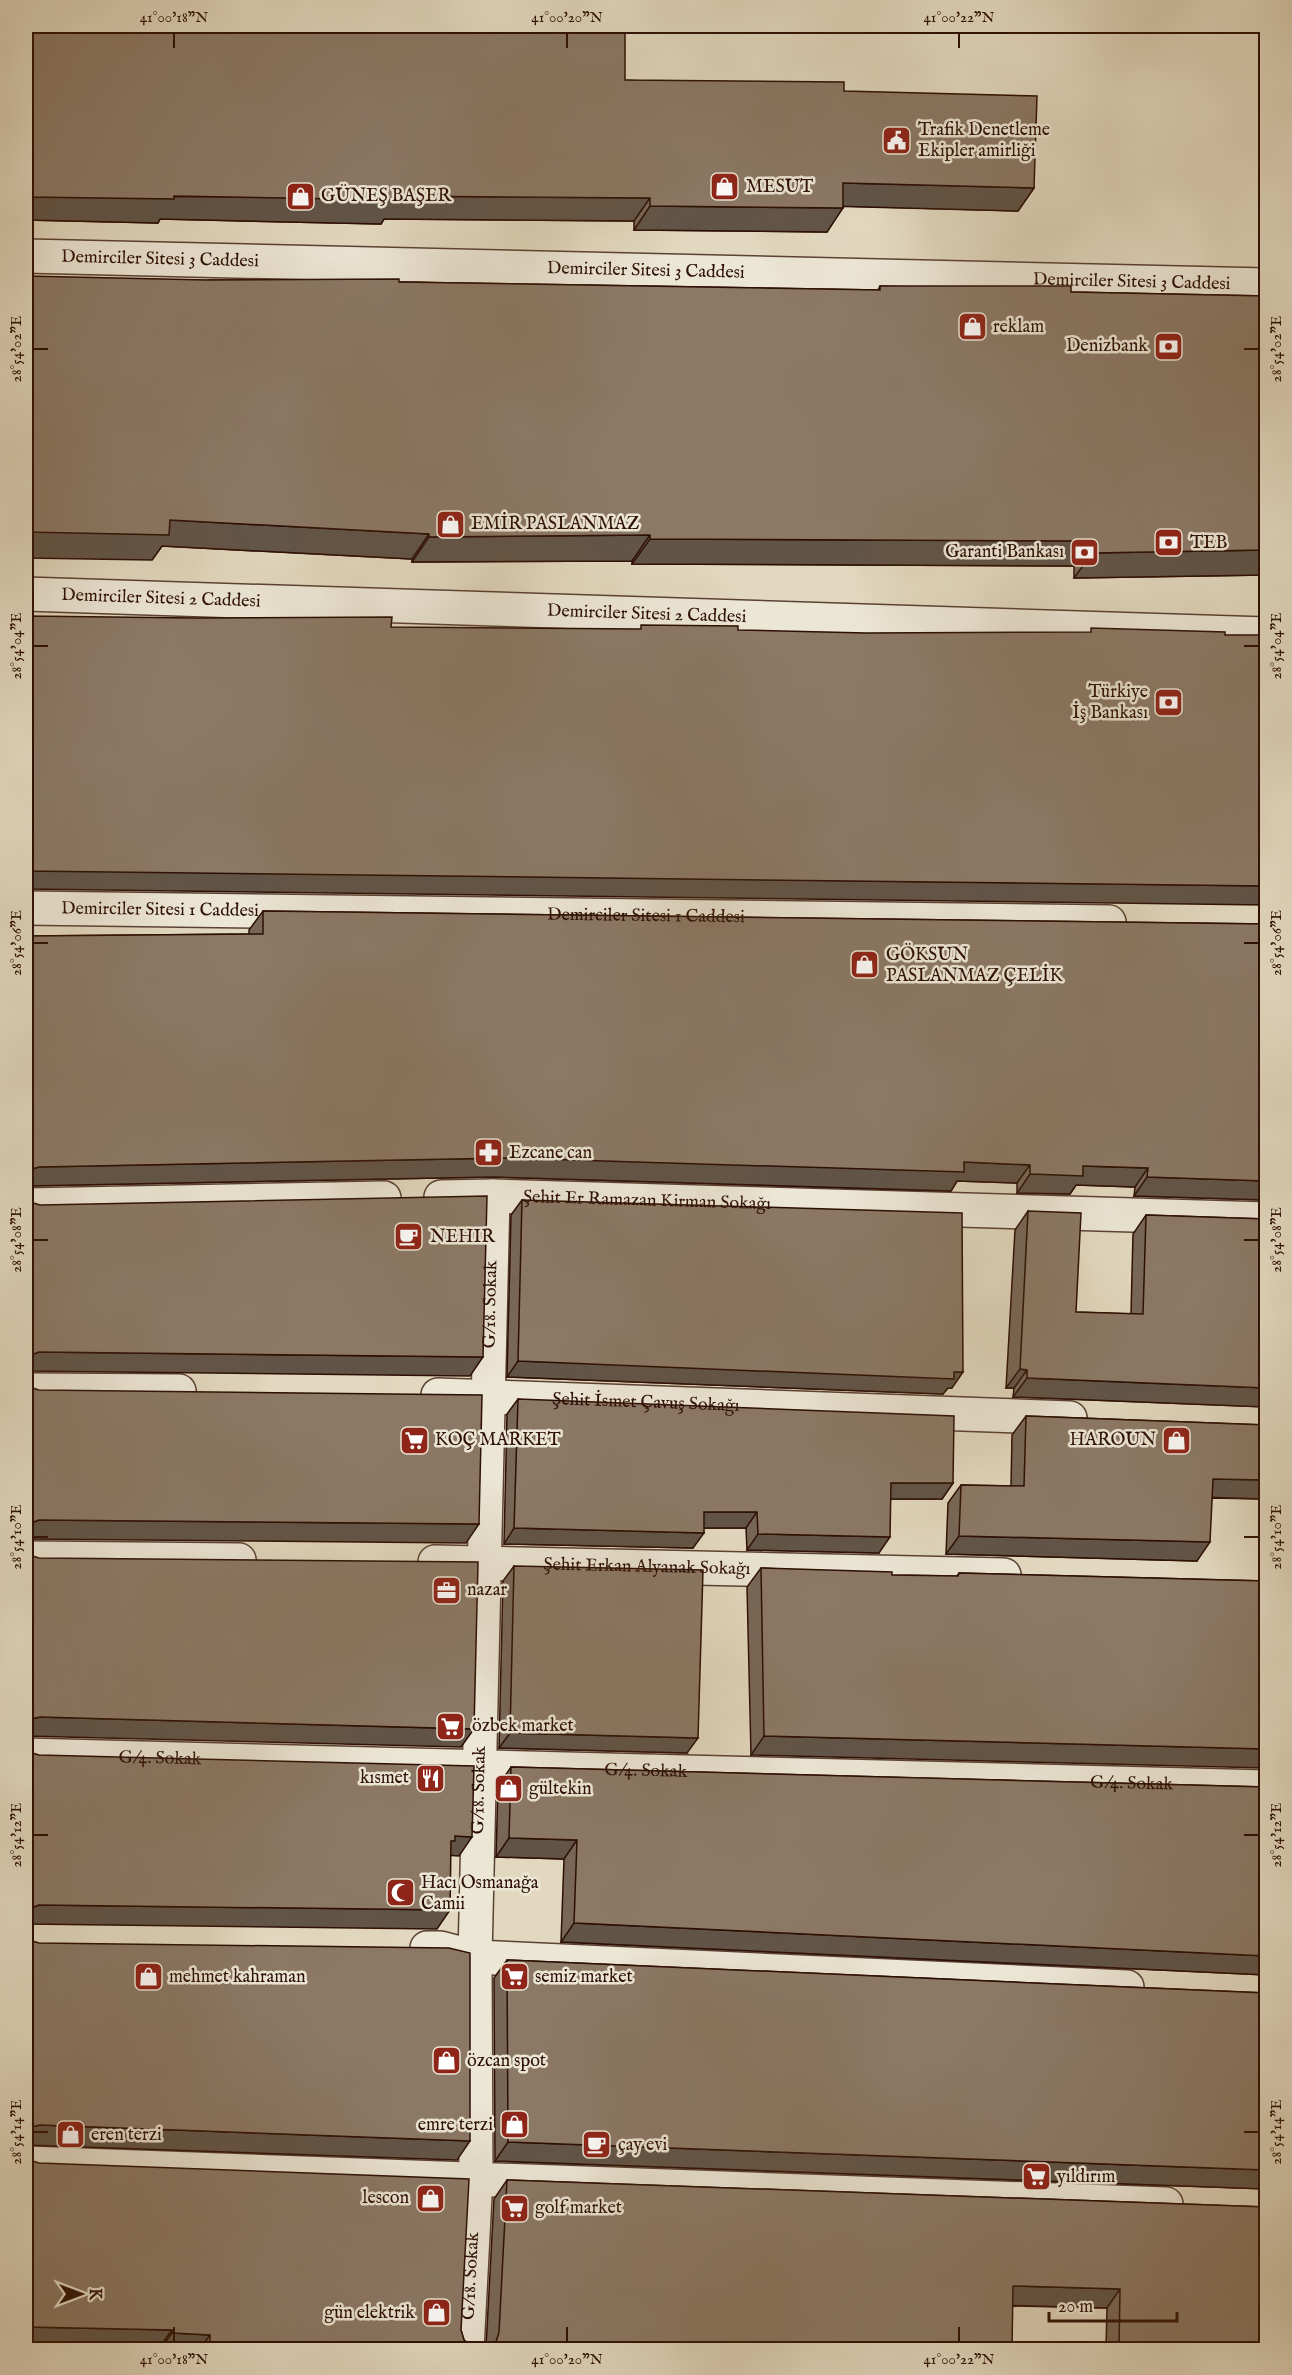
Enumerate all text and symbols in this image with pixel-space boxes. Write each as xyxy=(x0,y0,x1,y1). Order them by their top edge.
text: 41°00'18"N xyxy=(140,8,208,27)
text: 41°00'20"N xyxy=(531,8,603,27)
text: 41°00'22"N xyxy=(923,8,995,27)
place label: Trafik Denetleme Ekipler amirliği xyxy=(918,119,1050,163)
public building icon: Trafik Denetleme Ekipler amirliği xyxy=(881,124,913,156)
shop icon: MESUT xyxy=(709,171,741,203)
place label: MESUT xyxy=(746,176,813,199)
shop icon: GÜNEŞ BAŞER xyxy=(284,180,316,212)
place label: GÜNEŞ BAŞER xyxy=(321,184,452,208)
street label: Demirciler Sitesi 3 Caddesi xyxy=(61,245,259,273)
street label: Demirciler Sitesi 3 Caddesi xyxy=(547,257,745,284)
street label: Demirciler Sitesi 3 Caddesi xyxy=(1033,268,1231,296)
shop icon: reklam xyxy=(956,311,988,343)
text: 28°54'02"E xyxy=(7,316,26,382)
place label: reklam xyxy=(993,316,1044,339)
text: 28°54'02"E xyxy=(1267,316,1286,382)
bank icon: Denizbank xyxy=(1153,330,1185,362)
place label: Denizbank xyxy=(1066,335,1148,358)
shop icon: EMİR PASLANMAZ xyxy=(434,508,466,540)
place label: EMİR PASLANMAZ xyxy=(471,512,640,536)
bank icon: TEB xyxy=(1153,527,1185,559)
place label: TEB xyxy=(1190,532,1228,555)
bank icon: Garanti Bankası xyxy=(1069,536,1101,568)
place label: Garanti Bankası xyxy=(945,541,1064,564)
street label: Demirciler Sitesi 2 Caddesi xyxy=(61,584,261,613)
street label: Demirciler Sitesi 2 Caddesi xyxy=(547,599,747,629)
text: 28°54'04"E xyxy=(7,612,26,680)
text: 28°54'04"E xyxy=(1267,612,1286,680)
place label: Türkiye İş Bankası xyxy=(1072,681,1148,725)
bank icon: Türkiye İş Bankası xyxy=(1153,686,1185,718)
street label: Demirciler Sitesi 1 Caddesi xyxy=(61,897,259,923)
street label: Demirciler Sitesi 1 Caddesi xyxy=(547,903,745,929)
text: 28°54'06"E xyxy=(7,910,26,976)
text: 28°54'06"E xyxy=(1267,910,1286,976)
place label: GÖKSUN PASLANMAZ ÇELİK xyxy=(886,943,1063,988)
shop icon: GÖKSUN PASLANMAZ ÇELİK xyxy=(849,949,881,981)
pharmacy icon: Ezcane can xyxy=(472,1137,504,1169)
place label: Ezcane can xyxy=(509,1142,593,1165)
street label: Şehit Er Ramazan Kirman Sokağı xyxy=(522,1185,772,1216)
text: 28°54'08"E xyxy=(7,1207,26,1273)
text: 28°54'08"E xyxy=(1267,1207,1286,1273)
cafe icon: NEHIR xyxy=(393,1221,425,1253)
place label: NEHIR xyxy=(430,1226,496,1249)
street label: G/18. Sokak xyxy=(478,1260,503,1349)
street label: Şehit İsmet Çavuş Sokağı xyxy=(552,1388,740,1417)
supermarket icon: KOÇ MARKET xyxy=(398,1424,430,1456)
shop icon: HAROUN xyxy=(1161,1424,1193,1456)
place label: KOÇ MARKET xyxy=(435,1429,561,1452)
place label: HAROUN xyxy=(1070,1429,1156,1452)
text: 28°54'10"E xyxy=(7,1504,26,1570)
text: 28°54'10"E xyxy=(1267,1504,1286,1570)
street label: Şehit Erkan Alyanak Sokağı xyxy=(543,1553,751,1581)
office icon: nazar xyxy=(430,1574,462,1606)
place label: nazar xyxy=(467,1579,507,1602)
supermarket icon: özbek market xyxy=(435,1710,467,1742)
place label: özbek market xyxy=(472,1715,574,1738)
street label: G/4. Sokak xyxy=(118,1746,202,1771)
street label: G/18. Sokak xyxy=(466,1746,491,1835)
street label: G/4. Sokak xyxy=(604,1758,688,1784)
restaurant icon: kısmet xyxy=(414,1762,446,1794)
place label: kısmet xyxy=(360,1767,409,1790)
street label: G/4. Sokak xyxy=(1090,1771,1174,1796)
shop icon: gültekin xyxy=(492,1773,524,1805)
place label: gültekin xyxy=(529,1778,592,1801)
text: 28°54'12"E xyxy=(7,1802,26,1868)
text: 28°54'12"E xyxy=(1267,1802,1286,1868)
place label: Hacı Osmanağa Camii xyxy=(421,1872,539,1916)
mosque icon: Hacı Osmanağa Camii xyxy=(384,1877,416,1909)
shop icon: mehmet kahraman xyxy=(132,1961,164,1993)
supermarket icon: semiz market xyxy=(498,1961,530,1993)
place label: mehmet kahraman xyxy=(169,1966,306,1989)
place label: semiz market xyxy=(535,1966,633,1989)
shop icon: özcan spot xyxy=(430,2045,462,2077)
place label: özcan spot xyxy=(467,2050,546,2073)
text: 28°54'14"E xyxy=(7,2099,26,2165)
text: 28°54'14"E xyxy=(1267,2099,1286,2165)
shop icon: emre terzi xyxy=(498,2109,530,2141)
place label: emre terzi xyxy=(418,2114,493,2137)
shop icon: eren terzi xyxy=(54,2119,86,2151)
place label: eren terzi xyxy=(91,2124,162,2147)
cafe icon: çay evi xyxy=(581,2129,613,2161)
place label: çay evi xyxy=(618,2134,667,2157)
supermarket icon: yıldırım xyxy=(1020,2161,1052,2193)
place label: yıldırım xyxy=(1056,2166,1115,2189)
shop icon: lescon xyxy=(414,2182,446,2214)
place label: lescon xyxy=(363,2187,409,2210)
supermarket icon: golf market xyxy=(498,2192,530,2224)
place label: golf market xyxy=(535,2197,622,2220)
street label: G/18. Sokak xyxy=(457,2231,485,2321)
north arrow xyxy=(51,2264,111,2324)
scale bar xyxy=(1049,2285,1176,2323)
text: K xyxy=(84,2288,104,2301)
text: 20 m xyxy=(1058,2296,1093,2319)
shop icon: gün elektrik xyxy=(420,2297,452,2329)
place label: gün elektrik xyxy=(324,2302,415,2325)
text: 41°00'18"N xyxy=(140,2350,208,2369)
text: 41°00'20"N xyxy=(531,2350,603,2369)
text: 41°00'22"N xyxy=(923,2350,995,2369)

